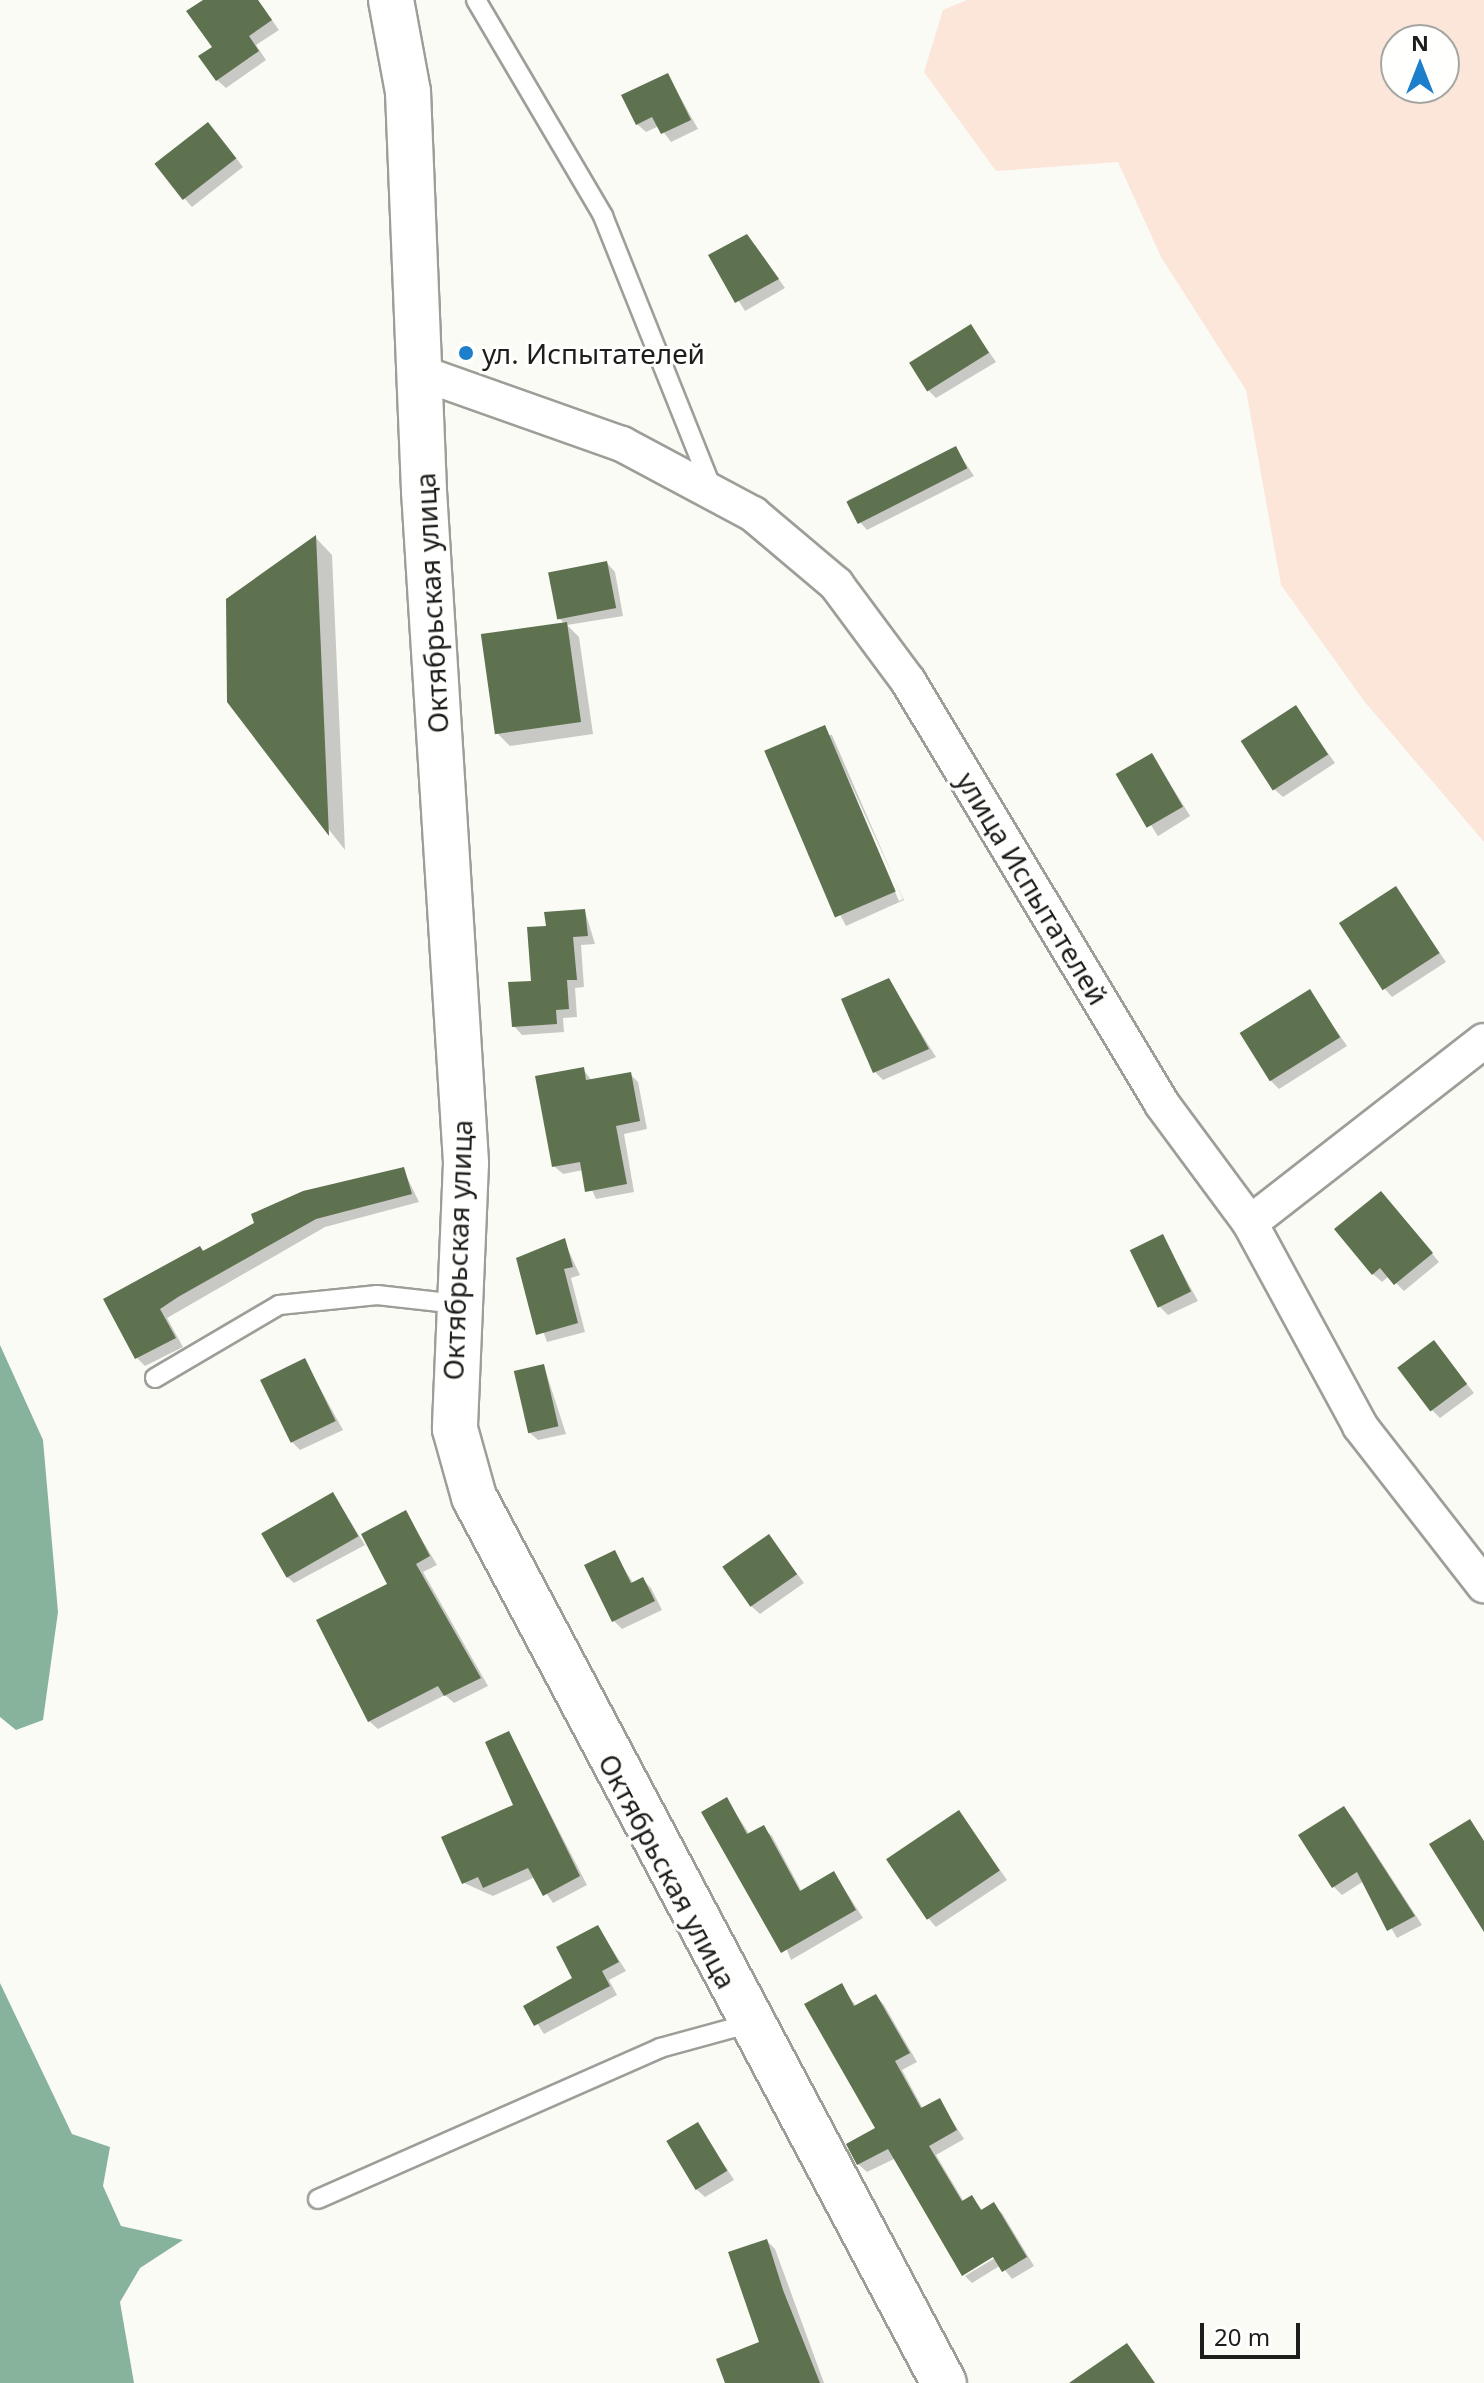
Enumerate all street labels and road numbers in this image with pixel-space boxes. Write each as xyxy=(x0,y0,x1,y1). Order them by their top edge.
street label: Октябрьская улица xyxy=(407,472,455,734)
street label: улица Испытателей xyxy=(950,766,1116,1010)
street label: Октябрьская улица xyxy=(436,1119,478,1381)
street label: Октябрьская улица xyxy=(592,1748,744,1994)

